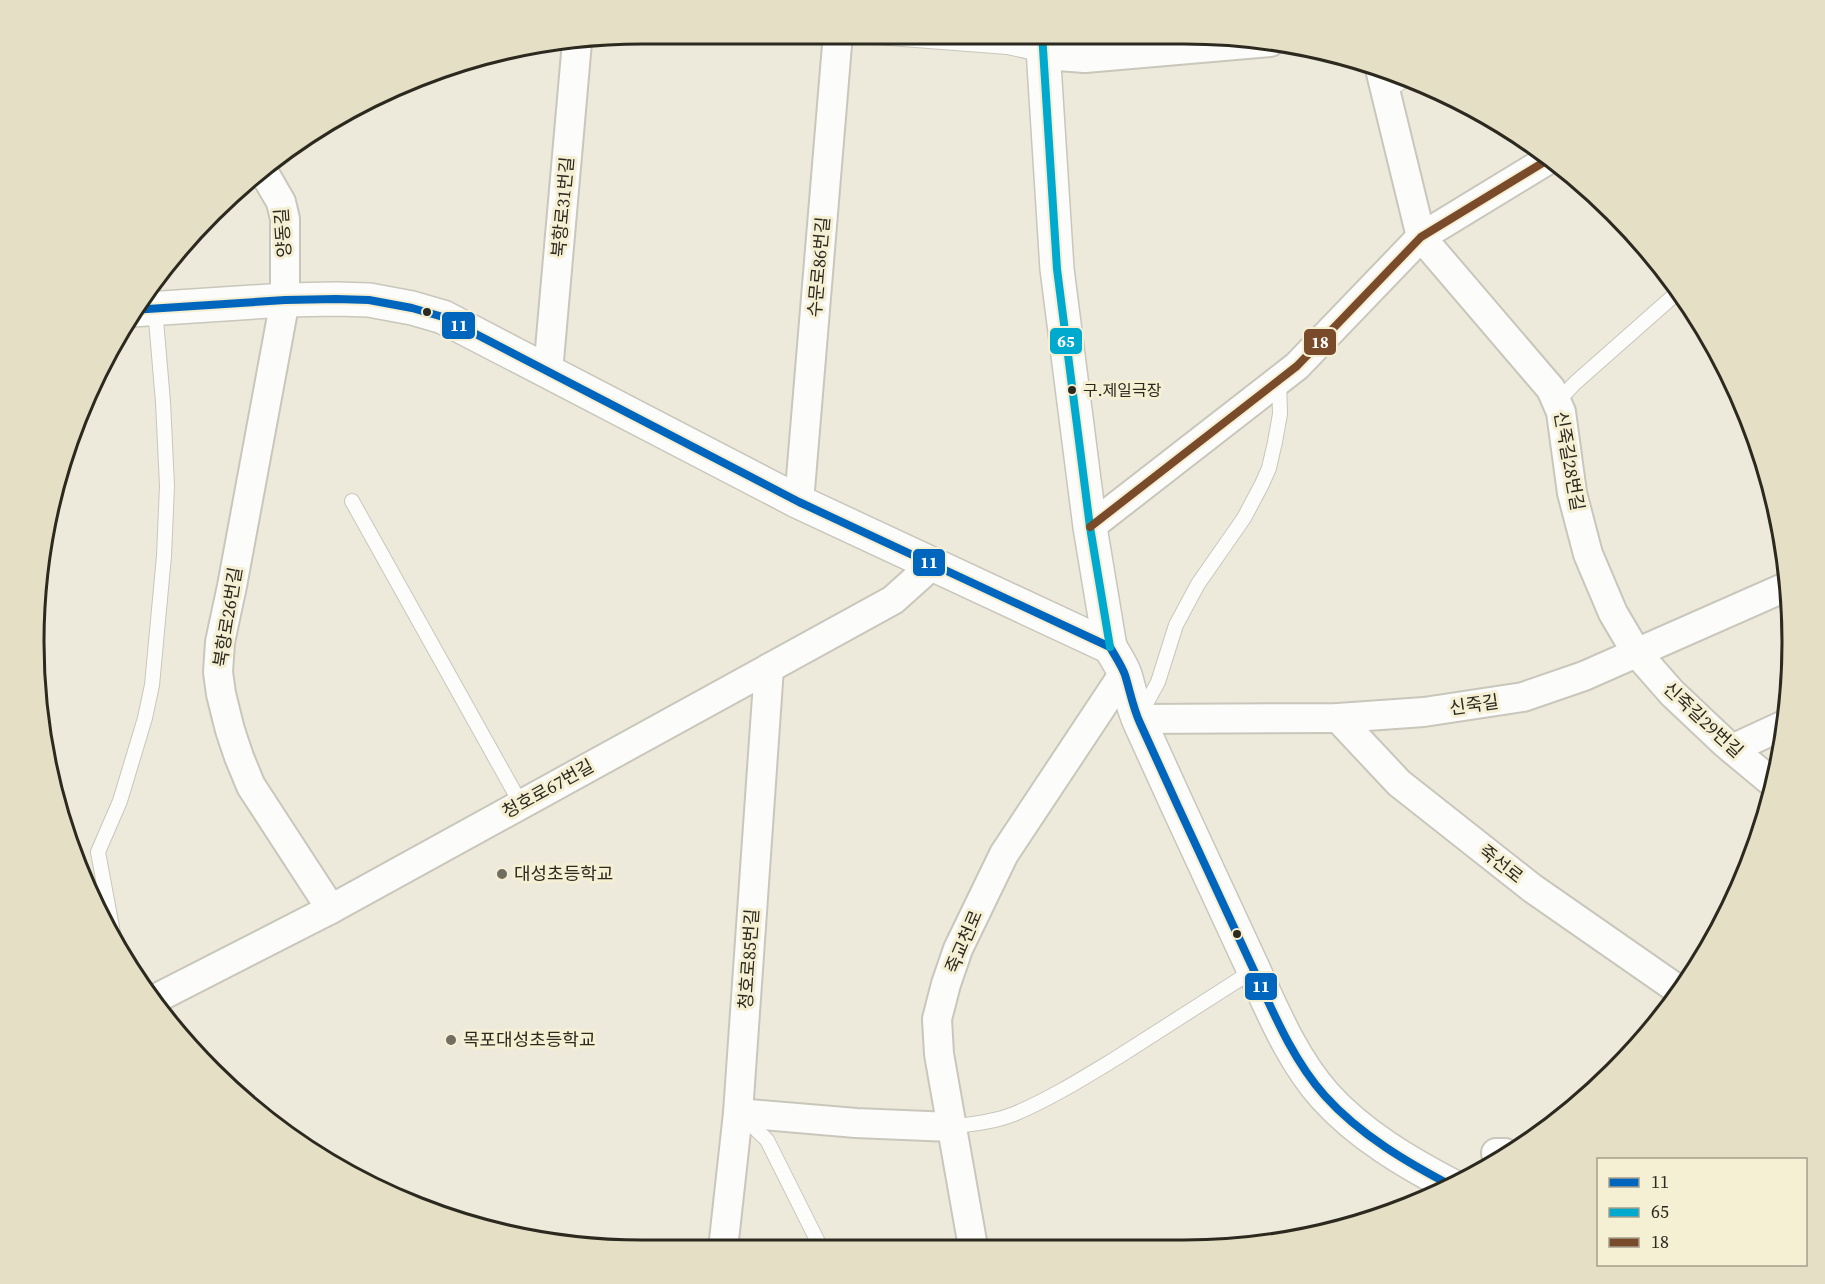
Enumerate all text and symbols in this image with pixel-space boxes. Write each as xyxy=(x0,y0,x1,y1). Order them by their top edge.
street label: 북항로31번길 xyxy=(546,156,579,258)
street label: 양동길 xyxy=(268,207,297,259)
street label: 수문로86번길 xyxy=(802,216,835,318)
unlabelled marker xyxy=(421,306,433,318)
line badge: 11 xyxy=(441,311,476,340)
text: 11 xyxy=(450,314,468,336)
line badge: 65 xyxy=(1049,327,1083,355)
line badge: 18 xyxy=(1303,328,1337,356)
text: 65 xyxy=(1057,330,1075,352)
text: 18 xyxy=(1311,331,1329,353)
place label: 구.제일극장 xyxy=(1083,379,1162,401)
marker: 구.제일극장 xyxy=(1066,384,1078,396)
street label: 신죽길28번길 xyxy=(1548,409,1591,513)
line badge: 11 xyxy=(912,548,946,577)
text: 11 xyxy=(920,551,938,573)
street label: 북항로26번길 xyxy=(207,565,248,669)
street label: 신죽길29번길 xyxy=(1658,676,1749,763)
street label: 신죽길 xyxy=(1448,689,1500,720)
street label: 청호로67번길 xyxy=(498,753,598,824)
street label: 죽선로 xyxy=(1474,838,1529,889)
place label: 대성초등학교 xyxy=(514,861,613,886)
marker: 대성초등학교 xyxy=(495,867,509,881)
street label: 죽교천로 xyxy=(939,906,988,977)
street label: 청호로85번길 xyxy=(733,908,764,1010)
unlabelled marker xyxy=(1231,928,1243,940)
line badge: 11 xyxy=(1244,972,1278,1001)
text: 11 xyxy=(1252,975,1270,997)
place label: 목포대성초등학교 xyxy=(463,1027,595,1052)
marker: 목포대성초등학교 xyxy=(444,1033,458,1047)
legend xyxy=(1597,1158,1807,1266)
text: 11 xyxy=(1651,1169,1669,1194)
text: 65 xyxy=(1651,1199,1669,1224)
text: 18 xyxy=(1651,1229,1669,1254)

